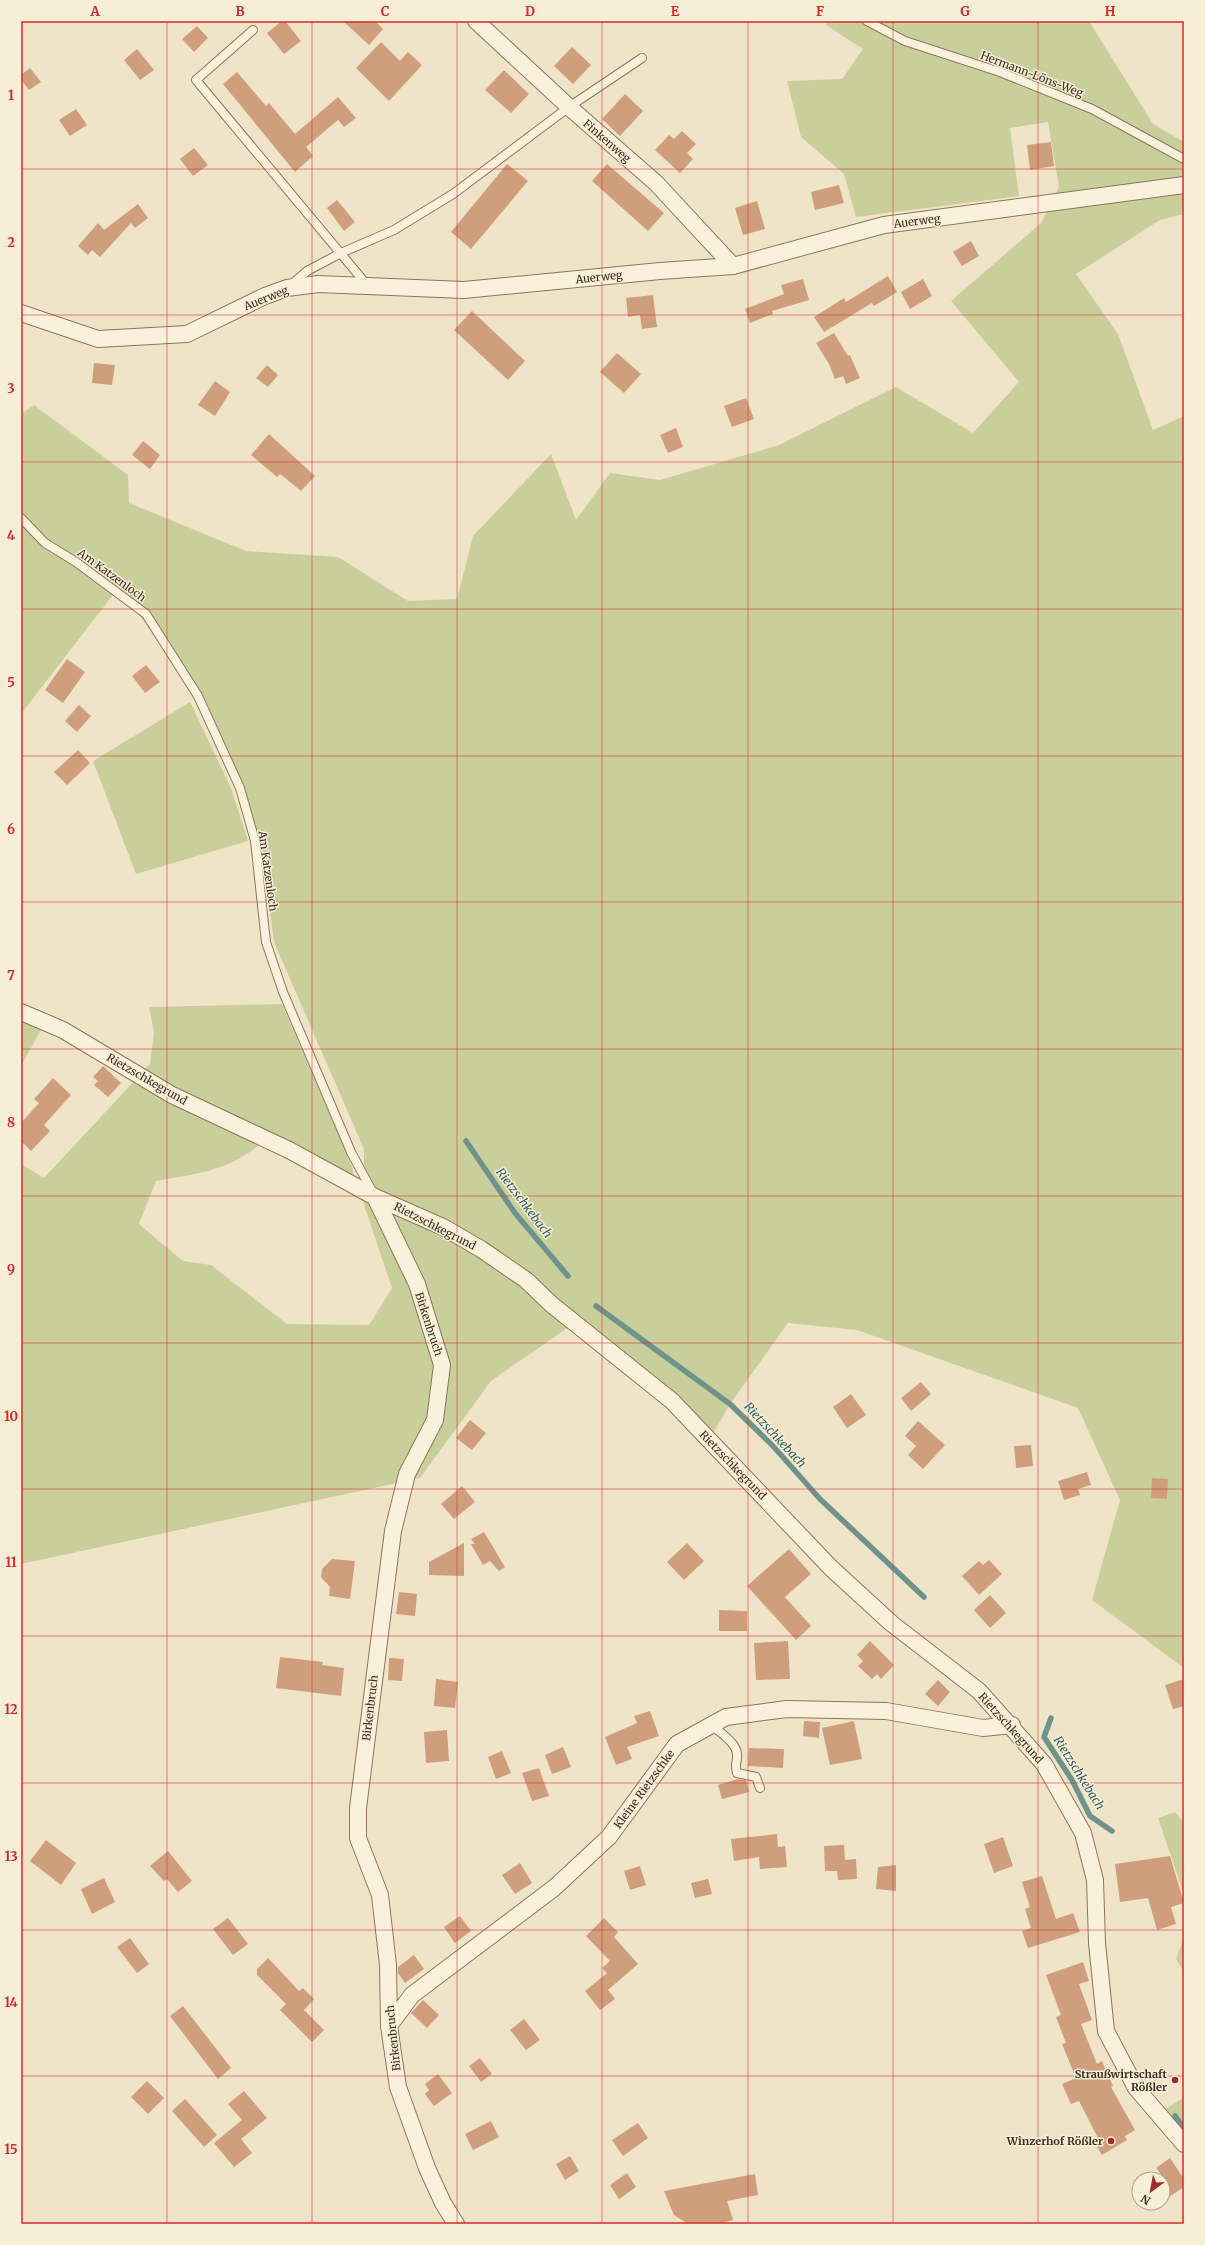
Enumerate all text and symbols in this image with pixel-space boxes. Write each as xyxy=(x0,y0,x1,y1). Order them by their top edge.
text: A xyxy=(89,3,100,20)
text: B xyxy=(235,3,245,20)
text: C xyxy=(381,3,390,20)
text: D xyxy=(525,3,535,20)
text: E xyxy=(671,3,680,20)
text: F xyxy=(816,3,824,20)
text: G xyxy=(960,3,970,20)
text: H xyxy=(1105,3,1116,20)
street label: Hermann-Löns-Weg xyxy=(979,48,1086,100)
text: 1 xyxy=(8,87,14,104)
street label: Finkenweg xyxy=(580,116,634,166)
street label: Auerweg xyxy=(892,211,942,231)
text: 2 xyxy=(7,234,15,251)
street label: Auerweg xyxy=(574,268,623,287)
street label: Auerweg xyxy=(241,283,291,314)
text: 3 xyxy=(7,380,15,397)
text: 4 xyxy=(7,527,16,544)
street label: Am Katzenloch xyxy=(74,545,149,605)
text: 5 xyxy=(7,674,15,691)
text: 6 xyxy=(7,821,15,838)
street label: Am Katzenloch xyxy=(255,829,281,913)
text: 7 xyxy=(7,967,15,984)
street label: Rietzschkegrund xyxy=(104,1050,190,1108)
text: 8 xyxy=(7,1114,15,1131)
water label: Rietzschkebach xyxy=(493,1165,556,1241)
street label: Rietzschkegrund xyxy=(392,1199,479,1253)
text: 9 xyxy=(7,1261,15,1278)
street label: Birkenbruch xyxy=(412,1290,446,1358)
water label: Rietzschkebach xyxy=(741,1399,809,1470)
text: 10 xyxy=(4,1408,18,1425)
street label: Rietzschkegrund xyxy=(697,1428,770,1503)
text: 11 xyxy=(5,1554,17,1571)
street label: Birkenbruch xyxy=(359,1674,381,1742)
street label: Rietzschkegrund xyxy=(976,1690,1047,1767)
text: 12 xyxy=(4,1701,18,1718)
water label: Rietzschkebach xyxy=(1051,1733,1108,1812)
street label: Kleine Rietzschke xyxy=(611,1747,678,1831)
text: 13 xyxy=(4,1848,18,1865)
text: 14 xyxy=(4,1994,19,2011)
street label: Birkenbruch xyxy=(383,2004,403,2072)
place label: Straußwirtschaft Rößler xyxy=(1075,2067,1168,2094)
marker: Straußwirtschaft Rößler xyxy=(1170,2075,1180,2085)
place label: Winzerhof Rößler xyxy=(1006,2134,1103,2148)
marker: Winzerhof Rößler xyxy=(1106,2136,1116,2146)
text: 15 xyxy=(4,2141,18,2158)
north arrow xyxy=(1131,2171,1171,2211)
text: N xyxy=(1138,2191,1153,2208)

